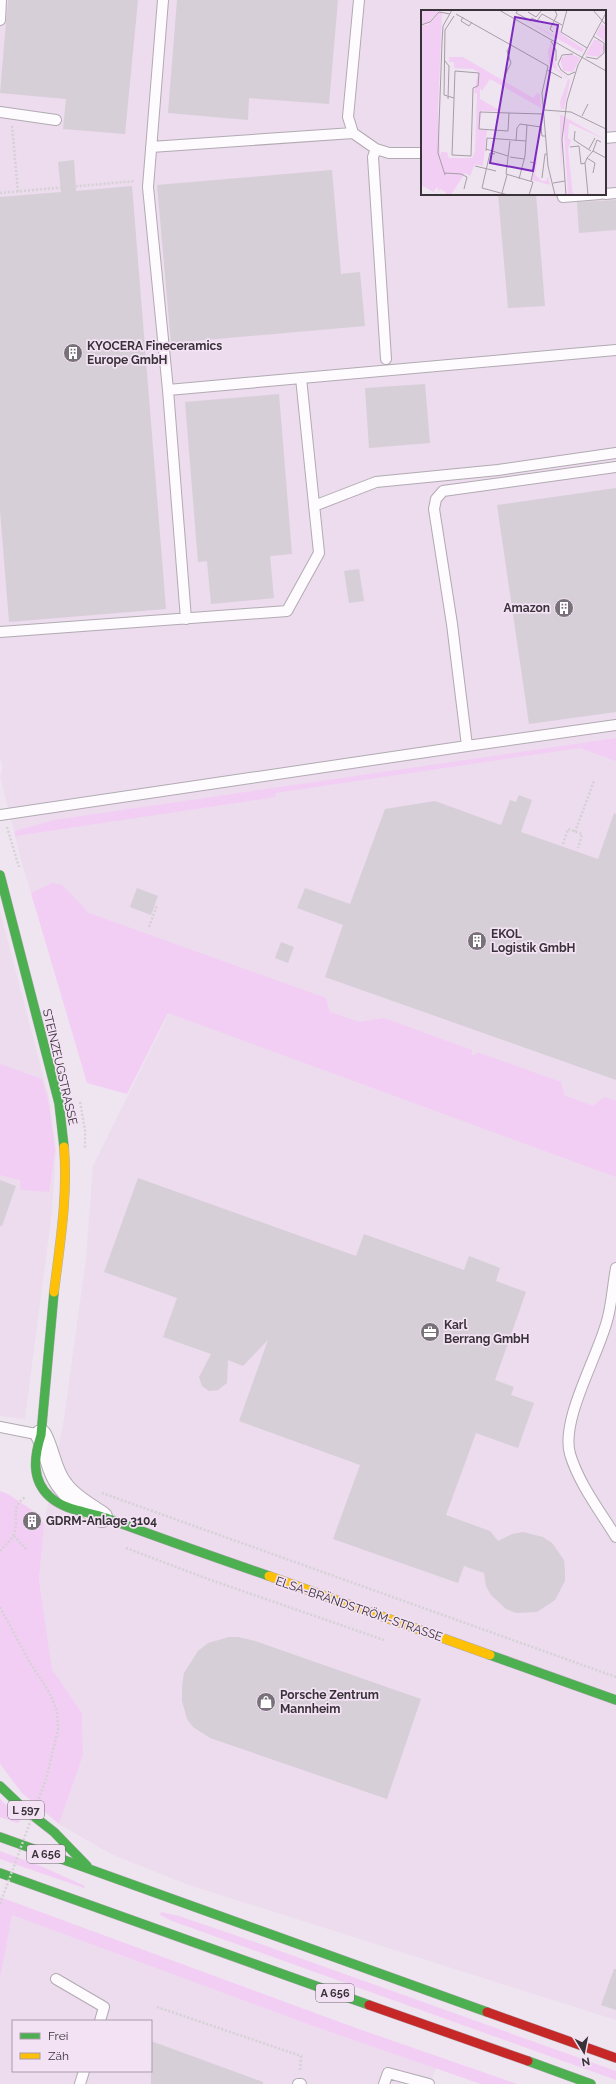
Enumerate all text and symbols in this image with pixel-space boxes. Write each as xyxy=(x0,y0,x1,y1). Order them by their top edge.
inset map xyxy=(421,10,606,195)
place label: KYOCERA Fineceramics Europe GmbH xyxy=(87,339,222,367)
building icon: KYOCERA Fineceramics Europe GmbH xyxy=(62,342,84,364)
building icon: Amazon xyxy=(553,597,575,619)
place label: Amazon xyxy=(504,601,550,615)
place label: EKOL Logistik GmbH xyxy=(491,927,575,955)
building icon: EKOL Logistik GmbH xyxy=(466,930,488,952)
street label: STEINZEUGSTRASSE xyxy=(40,1007,80,1127)
place label: Karl Berrang GmbH xyxy=(444,1318,530,1346)
office icon: Karl Berrang GmbH xyxy=(419,1321,441,1343)
building icon: GDRM-Anlage 3104 xyxy=(21,1510,43,1532)
place label: GDRM-Anlage 3104 xyxy=(46,1514,157,1528)
street label: ELSA-BRÄNDSTRÖM-STRASSE xyxy=(274,1574,444,1644)
place label: Porsche Zentrum Mannheim xyxy=(280,1688,379,1716)
shop icon: Porsche Zentrum Mannheim xyxy=(255,1691,277,1713)
road number: L 597 xyxy=(8,1801,44,1819)
road number: A 656 xyxy=(27,1845,65,1863)
road number: A 656 xyxy=(316,1984,354,2002)
legend xyxy=(12,2020,152,2072)
text: Frei xyxy=(48,2029,68,2043)
north arrow xyxy=(564,2032,604,2072)
text: Zäh xyxy=(48,2049,69,2063)
text: N xyxy=(580,2054,591,2068)

